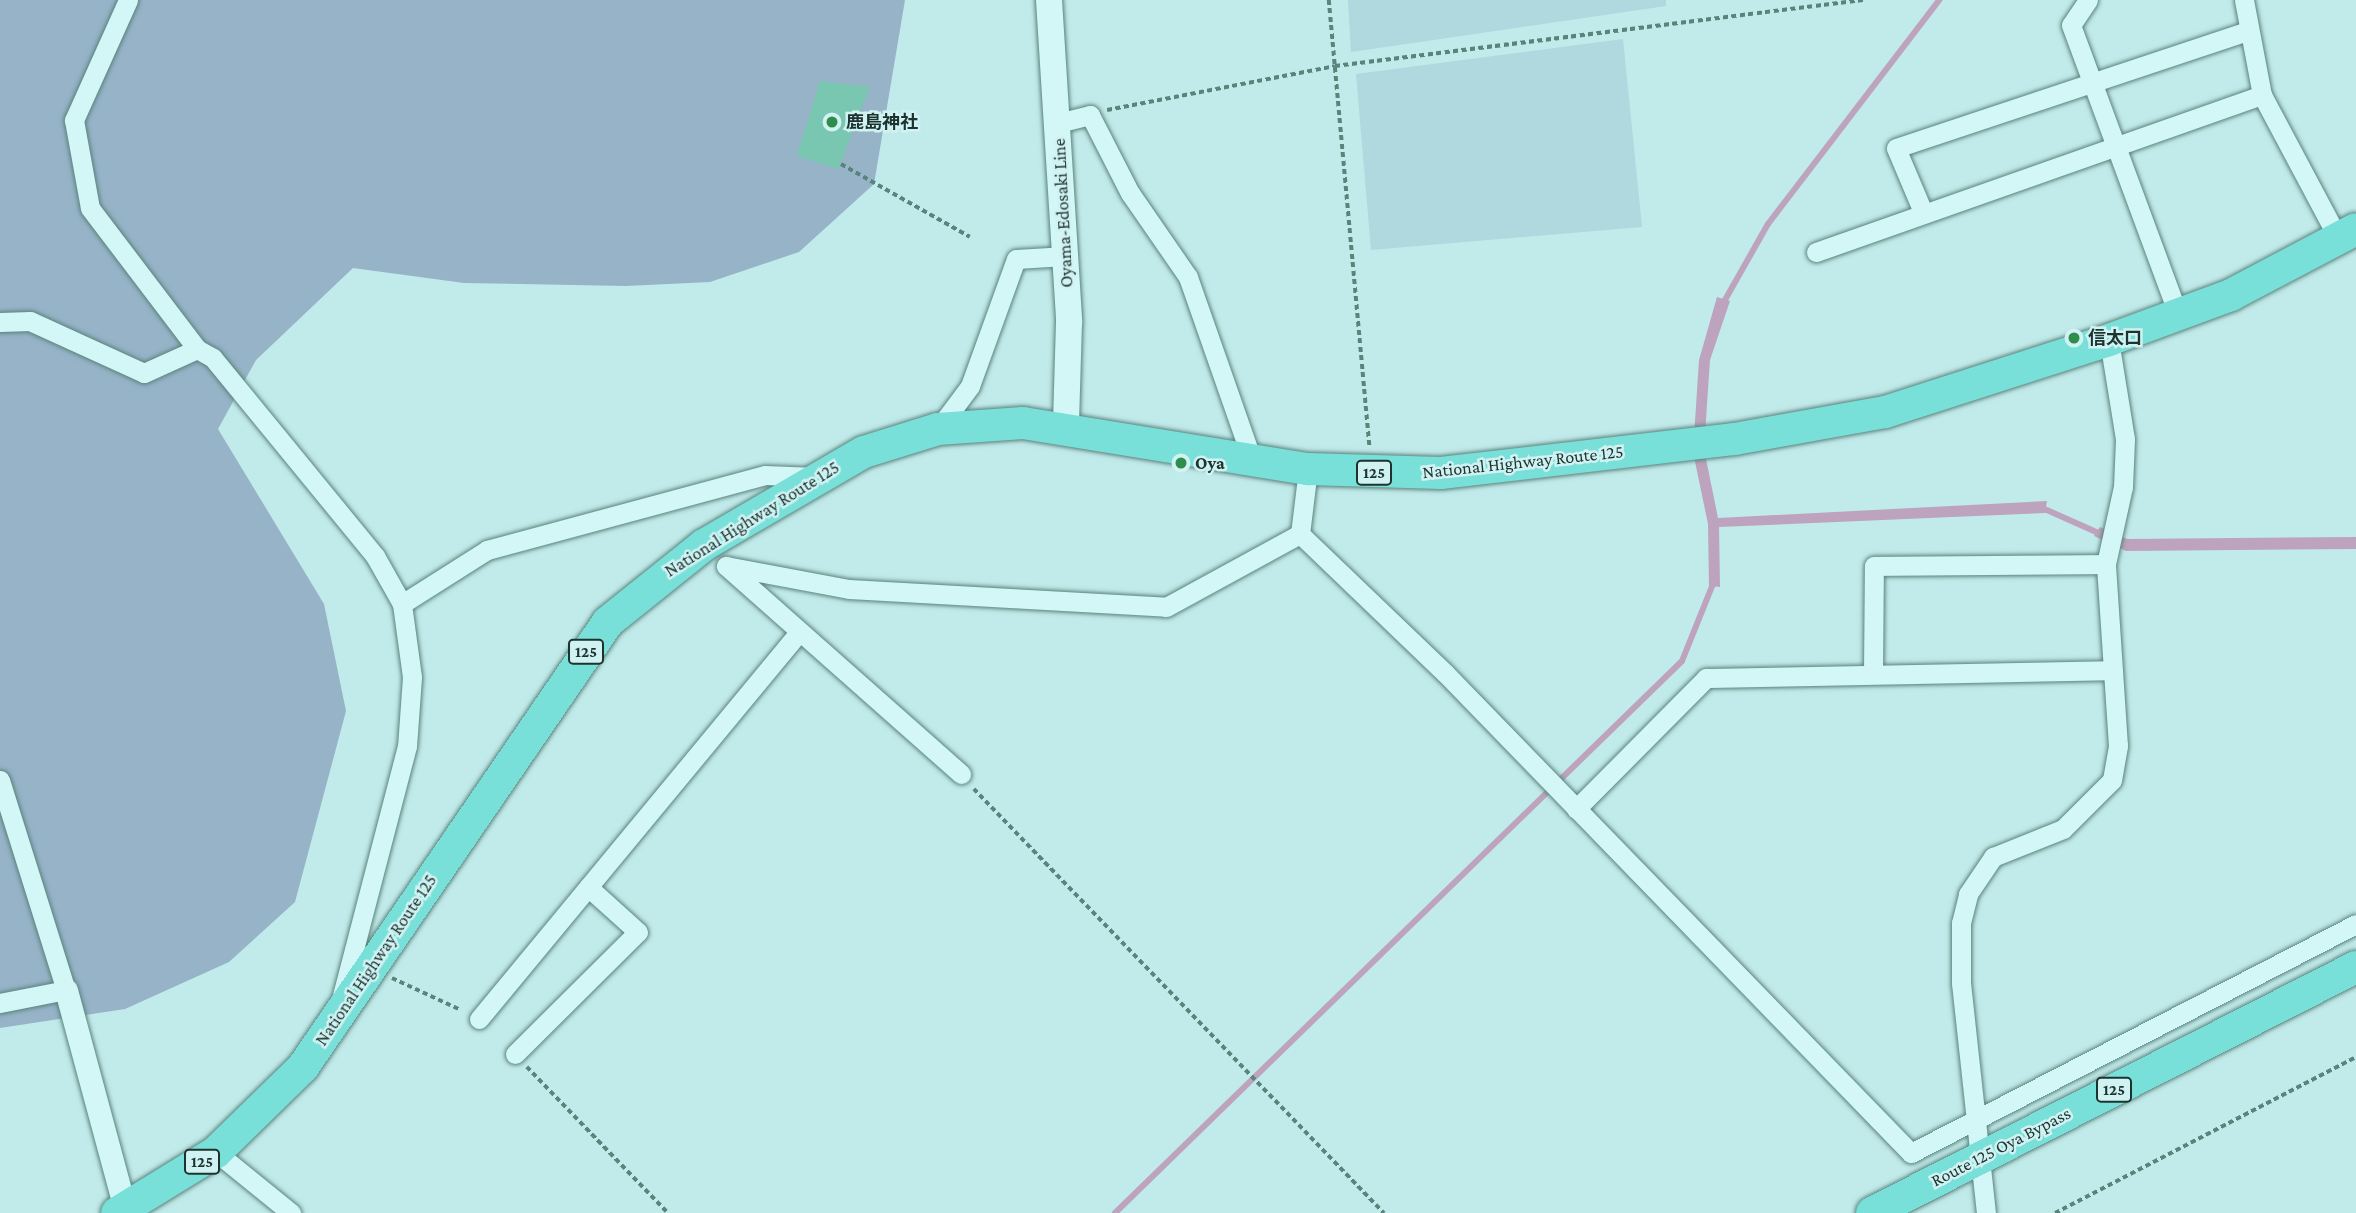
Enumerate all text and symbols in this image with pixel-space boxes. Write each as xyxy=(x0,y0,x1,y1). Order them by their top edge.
place label: 鹿島神社 xyxy=(846,111,918,133)
marker: 鹿島神社 xyxy=(824,114,840,130)
street label: Oyama-Edosaki Line xyxy=(1048,138,1078,288)
place label: 信太口 xyxy=(2088,327,2142,349)
marker: 信太口 xyxy=(2066,330,2082,346)
street label: National Highway Route 125 xyxy=(1421,441,1625,483)
place label: Oya xyxy=(1195,452,1225,474)
marker: Oya xyxy=(1173,455,1189,471)
street label: National Highway Route 125 xyxy=(661,456,843,582)
road number: 125 xyxy=(1355,460,1393,486)
road number: 125 xyxy=(567,639,605,664)
street label: National Highway Route 125 xyxy=(311,870,441,1050)
road number: 125 xyxy=(2095,1078,2133,1102)
street label: Route 125 Oya Bypass xyxy=(1928,1102,2074,1192)
road number: 125 xyxy=(183,1150,221,1174)

